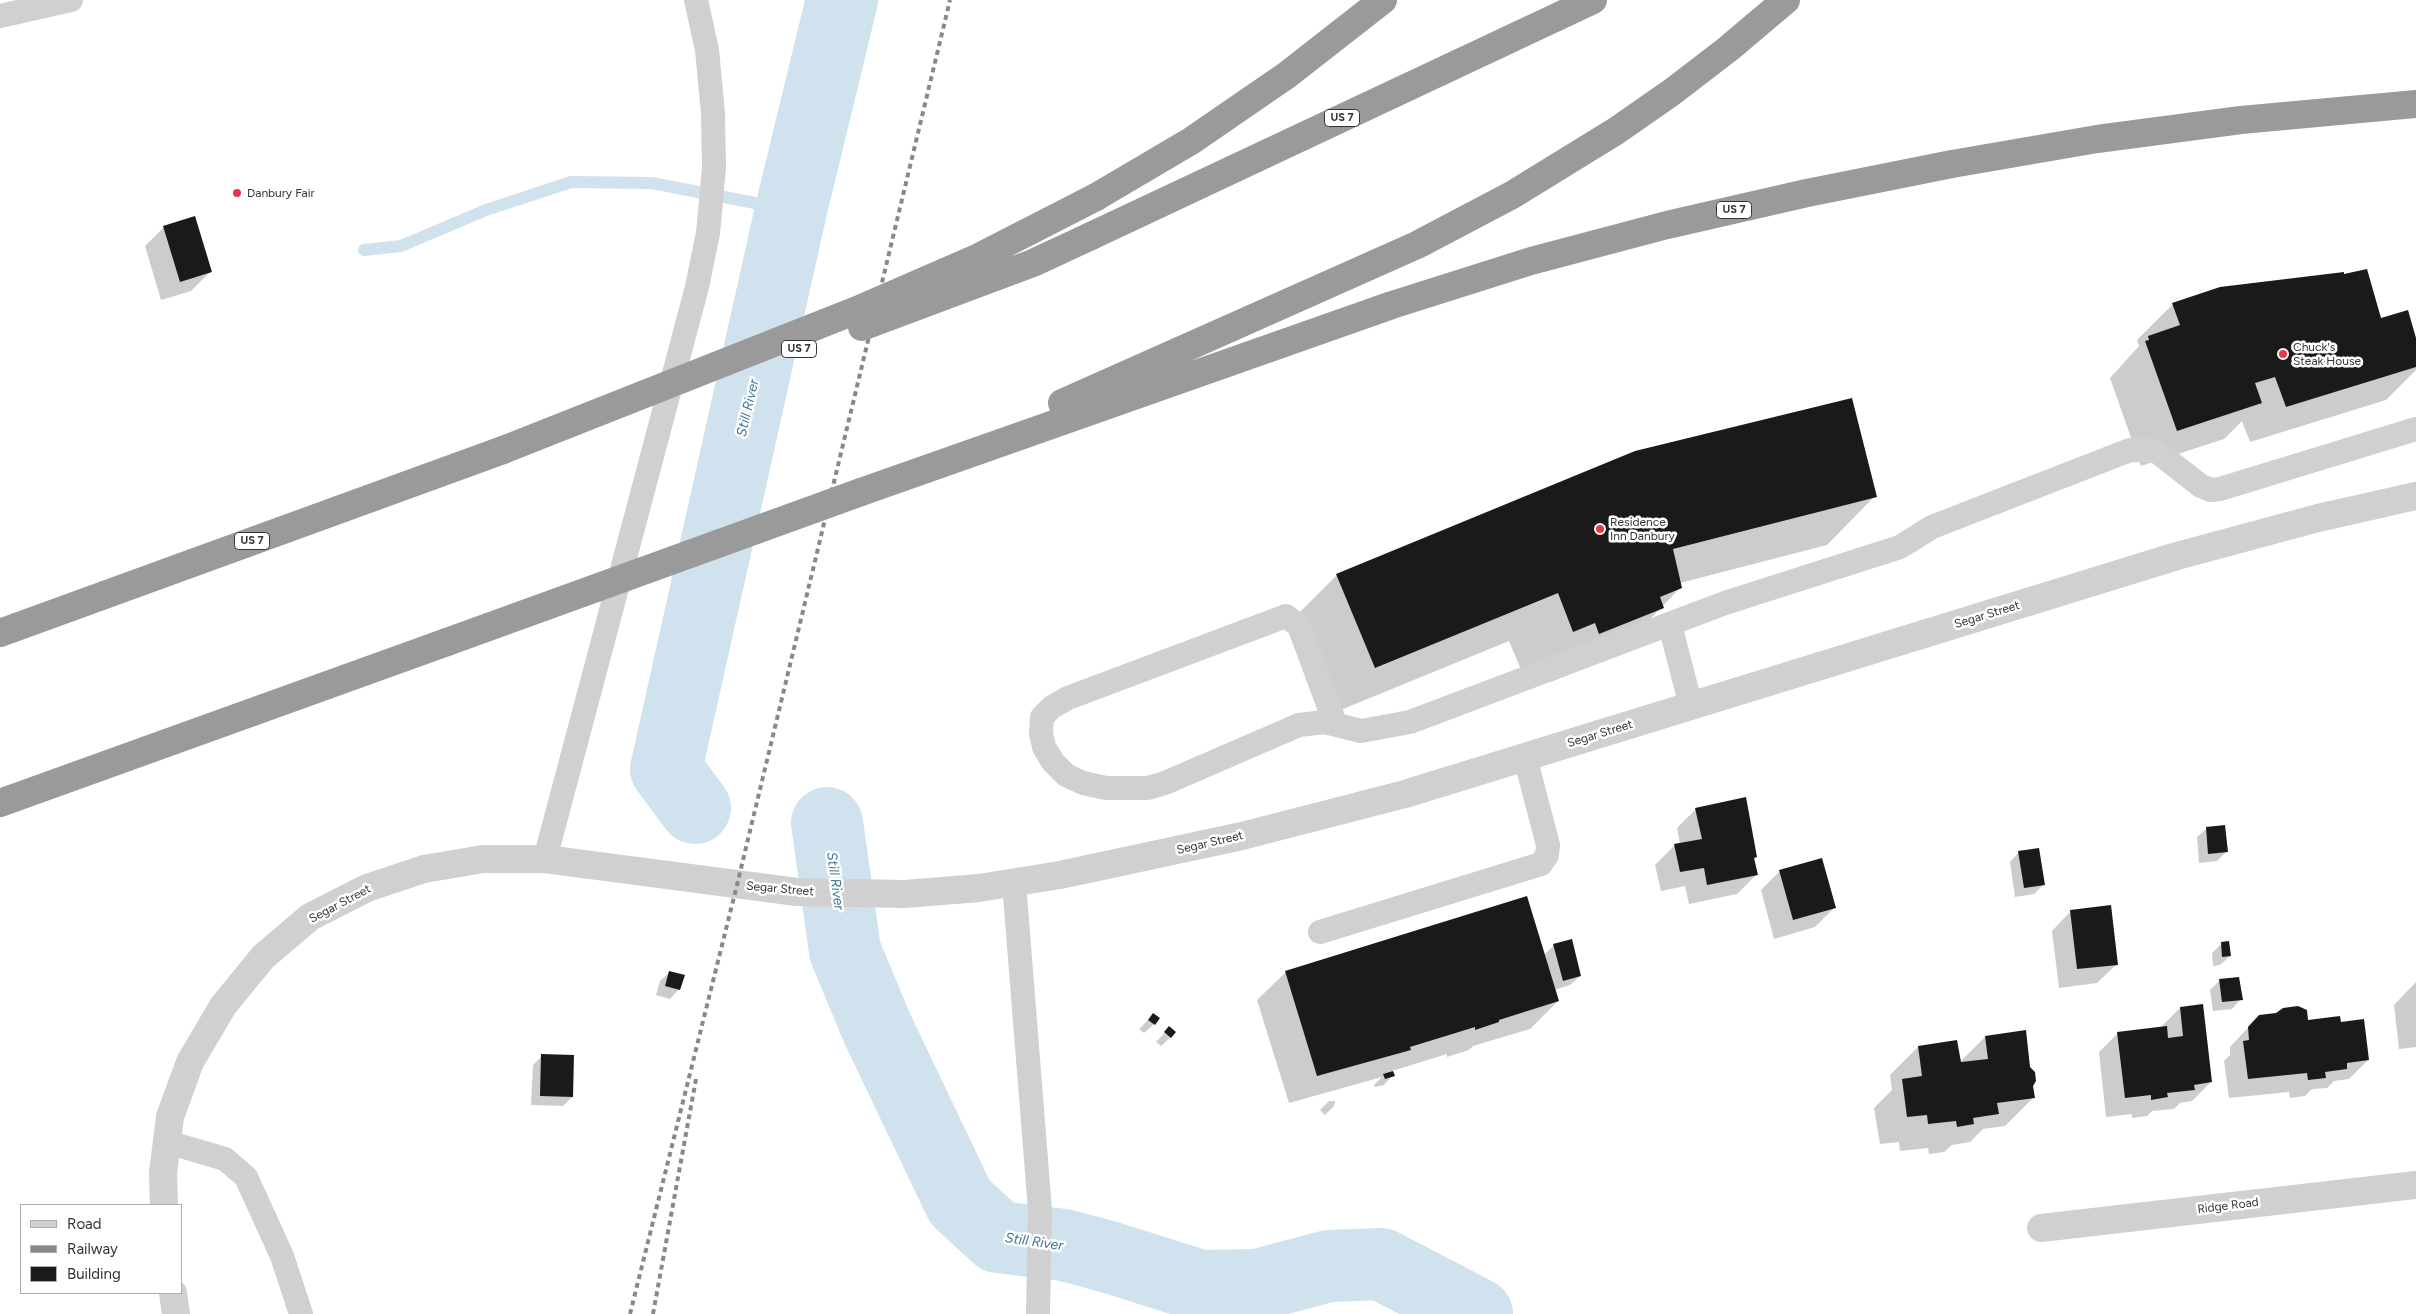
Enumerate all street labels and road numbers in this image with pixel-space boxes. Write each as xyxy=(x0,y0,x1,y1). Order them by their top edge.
road number: US 7 xyxy=(1324,110,1360,126)
road number: US 7 xyxy=(1716,202,1752,218)
road number: US 7 xyxy=(782,340,816,358)
road number: US 7 xyxy=(234,532,270,550)
street label: Segar Street xyxy=(1953,598,2021,632)
street label: Segar Street xyxy=(1566,717,1634,751)
street label: Segar Street xyxy=(1175,828,1245,858)
street label: Segar Street xyxy=(746,879,814,899)
street label: Segar Street xyxy=(307,882,373,926)
street label: Ridge Road xyxy=(2197,1195,2259,1217)

